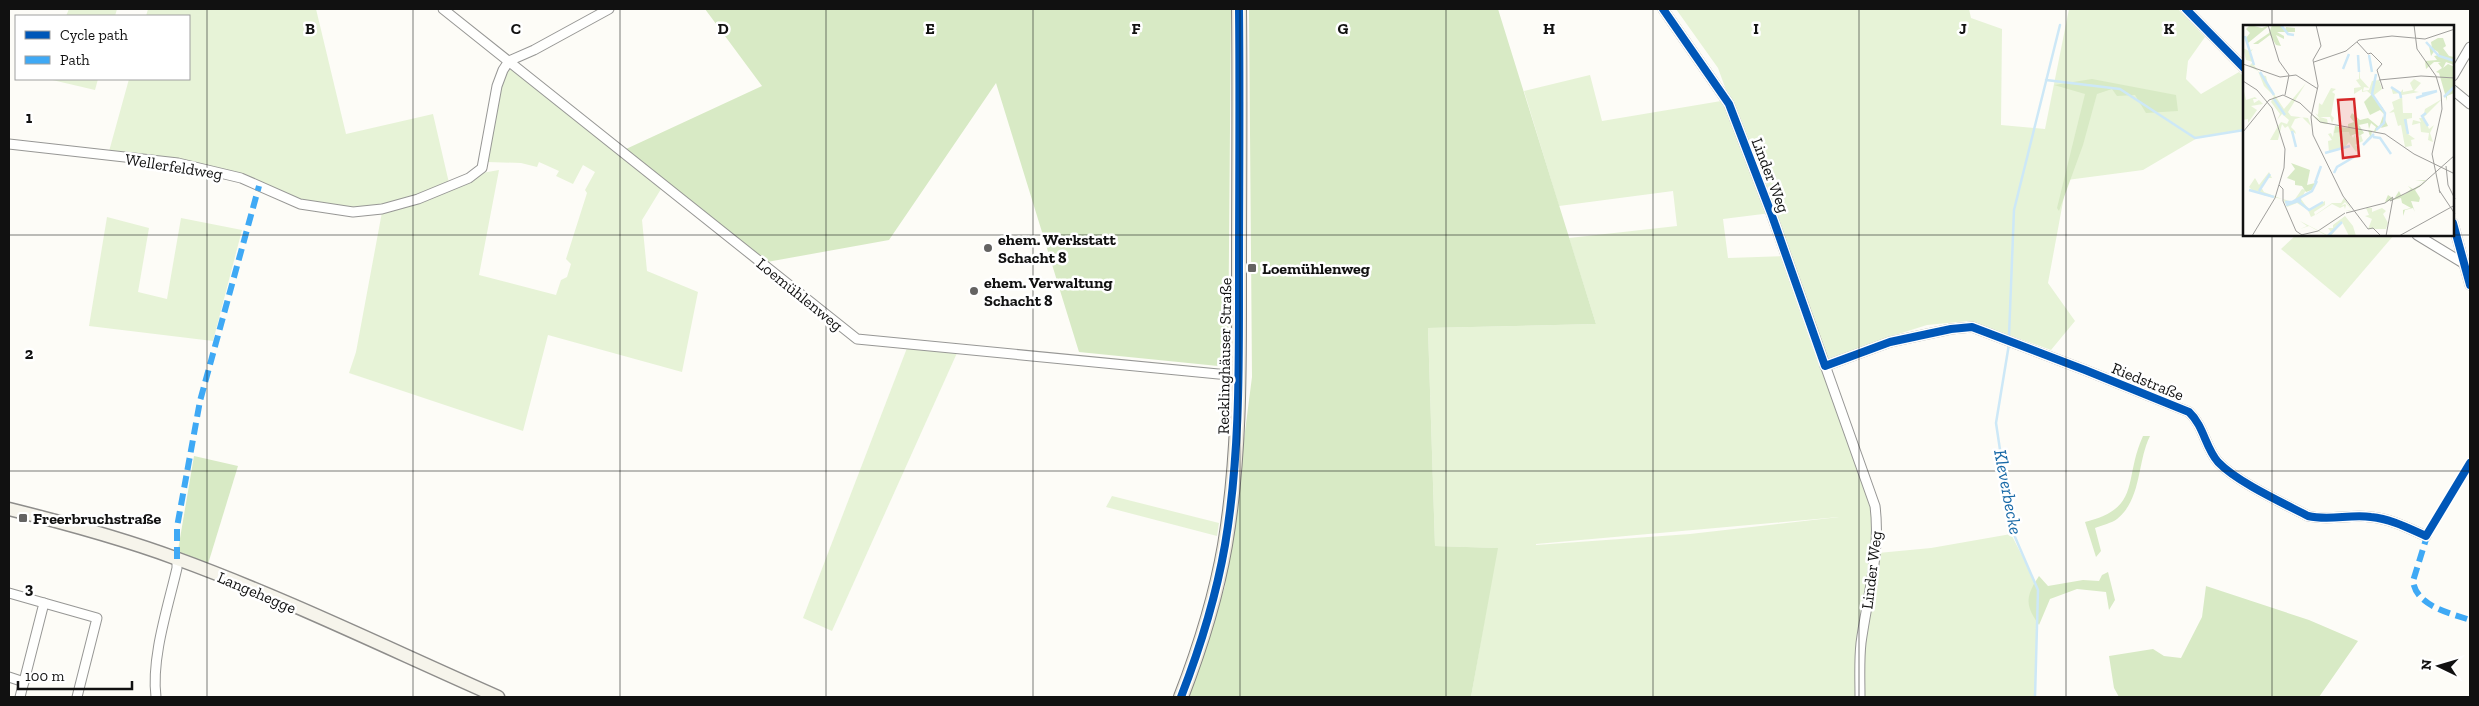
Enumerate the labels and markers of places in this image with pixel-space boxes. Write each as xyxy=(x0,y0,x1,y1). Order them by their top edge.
place label: ehem. Werkstatt Schacht 8 xyxy=(998,230,1116,267)
marker: ehem. Werkstatt Schacht 8 xyxy=(982,242,994,254)
place label: Loemühlenweg xyxy=(1262,259,1370,278)
marker: Loemühlenweg xyxy=(1246,262,1258,274)
place label: ehem. Verwaltung Schacht 8 xyxy=(984,273,1113,310)
marker: ehem. Verwaltung Schacht 8 xyxy=(968,285,980,297)
place label: Freerbruchstraße xyxy=(33,509,162,528)
marker: Freerbruchstraße xyxy=(17,512,29,524)

